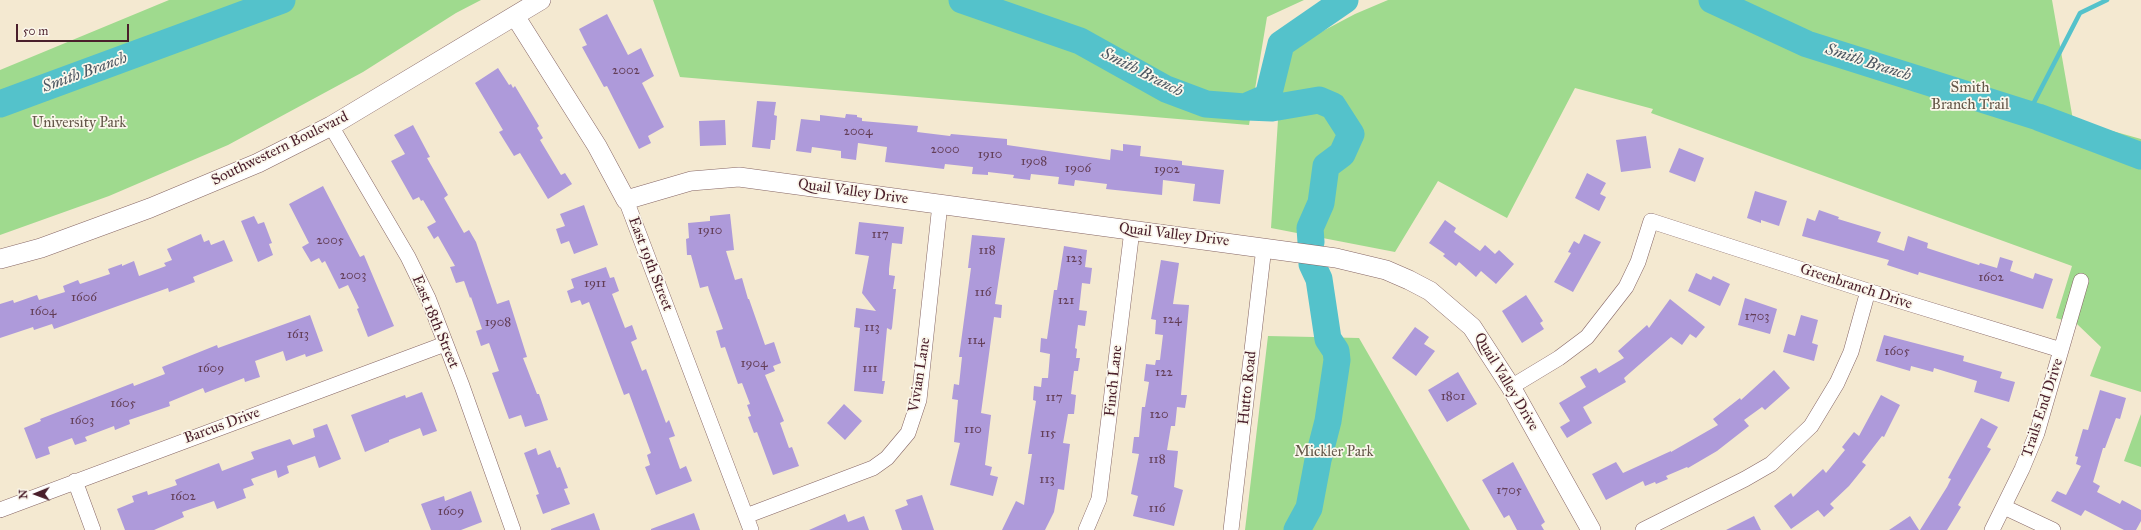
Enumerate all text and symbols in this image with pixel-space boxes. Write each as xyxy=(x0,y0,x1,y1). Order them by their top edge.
scale bar xyxy=(18,16,131,42)
text: 50 m xyxy=(23,24,48,38)
water label: Smith Branch xyxy=(1823,40,1913,86)
water label: Smith Branch xyxy=(1098,44,1186,102)
water label: Smith Branch xyxy=(40,49,130,97)
house number: 2002 xyxy=(612,63,640,79)
park label: Smith Branch Trail xyxy=(1931,79,2009,114)
street label: Southwestern Boulevard xyxy=(209,108,351,190)
park label: University Park xyxy=(32,114,126,132)
house number: 2004 xyxy=(844,124,872,140)
house number: 2000 xyxy=(930,142,960,158)
house number: 1910 xyxy=(978,147,1002,163)
house number: 1908 xyxy=(1021,154,1047,170)
house number: 1906 xyxy=(1065,161,1091,177)
house number: 1902 xyxy=(1154,162,1180,178)
street label: Quail Valley Drive xyxy=(797,175,909,209)
street label: East 19th Street xyxy=(624,215,676,313)
street label: Quail Valley Drive xyxy=(1118,219,1230,251)
house number: 1910 xyxy=(698,223,722,239)
house number: 117 xyxy=(871,227,889,243)
house number: 2005 xyxy=(316,233,344,249)
house number: 118 xyxy=(978,243,996,259)
house number: 123 xyxy=(1066,251,1082,267)
street label: Greenbranch Drive xyxy=(1798,260,1914,314)
house number: 2003 xyxy=(340,268,366,284)
house number: 1602 xyxy=(1978,270,2004,286)
street label: East 18th Street xyxy=(407,273,463,371)
house number: 1911 xyxy=(584,276,606,292)
house number: 116 xyxy=(975,285,991,301)
house number: 1606 xyxy=(71,290,97,306)
house number: 121 xyxy=(1058,293,1074,309)
house number: 1604 xyxy=(30,304,56,320)
house number: 1703 xyxy=(1745,309,1769,325)
house number: 124 xyxy=(1163,312,1181,328)
house number: 1908 xyxy=(485,315,511,331)
house number: 113 xyxy=(864,320,880,336)
house number: 1613 xyxy=(287,327,309,343)
street label: Quail Valley Drive xyxy=(1470,330,1542,434)
house number: 114 xyxy=(967,333,985,349)
street label: Vivian Lane xyxy=(905,336,935,414)
street label: Finch Lane xyxy=(1101,344,1127,418)
house number: 1605 xyxy=(1884,344,1910,360)
street label: Hutto Road xyxy=(1235,350,1261,426)
house number: 1904 xyxy=(741,356,767,372)
street label: Trails End Drive xyxy=(2019,356,2067,460)
house number: 1609 xyxy=(198,361,224,377)
house number: 111 xyxy=(862,361,878,377)
house number: 122 xyxy=(1155,365,1173,381)
house number: 1801 xyxy=(1441,389,1465,405)
house number: 117 xyxy=(1045,390,1063,406)
house number: 1605 xyxy=(110,396,136,412)
street label: Barcus Drive xyxy=(182,404,262,448)
house number: 120 xyxy=(1149,407,1169,423)
house number: 1603 xyxy=(70,413,94,429)
house number: 110 xyxy=(964,422,982,438)
house number: 115 xyxy=(1040,426,1056,442)
park label: Mickler Park xyxy=(1294,443,1374,461)
house number: 118 xyxy=(1148,452,1166,468)
house number: 113 xyxy=(1039,472,1055,488)
north arrow xyxy=(16,474,56,514)
house number: 1705 xyxy=(1496,483,1522,499)
text: N xyxy=(17,489,30,499)
house number: 1602 xyxy=(170,489,196,505)
house number: 116 xyxy=(1149,501,1165,517)
house number: 1609 xyxy=(438,504,464,520)

